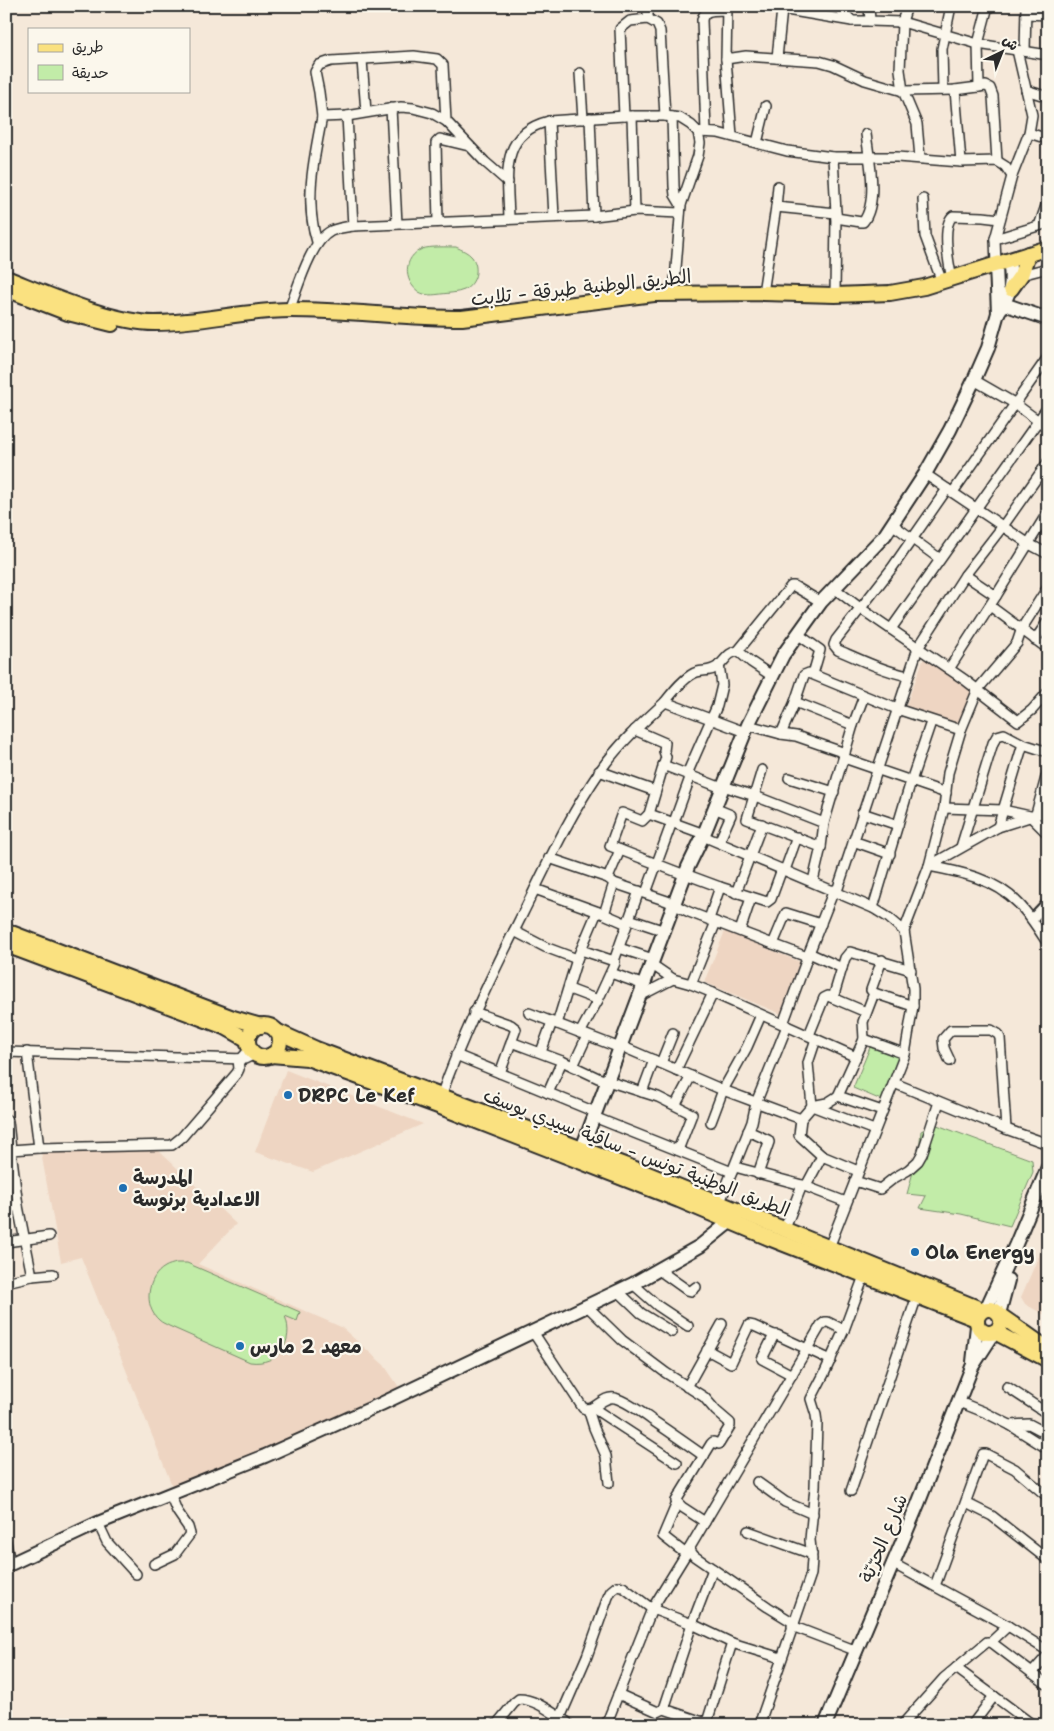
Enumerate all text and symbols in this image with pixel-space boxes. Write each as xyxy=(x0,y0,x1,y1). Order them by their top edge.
legend xyxy=(28,28,190,92)
north arrow xyxy=(976,28,1026,78)
text: ش xyxy=(999,31,1023,54)
text: طريق xyxy=(72,37,104,57)
text: حديقة xyxy=(72,63,109,83)
street label: الطريق الوطنية طبرقة - تلابت xyxy=(470,263,693,312)
street label: الطريق الوطنية تونس - ساقية سيدي يوسف xyxy=(479,1082,794,1225)
place label: DRPC Le Kef xyxy=(298,1083,415,1108)
marker: DRPC Le Kef xyxy=(282,1089,294,1101)
place label: المدرسة الاعدادية برنوسة xyxy=(133,1165,260,1212)
marker: المدرسة الاعدادية برنوسة xyxy=(117,1182,129,1194)
place label: Ola Energy xyxy=(925,1240,1035,1265)
marker: Ola Energy xyxy=(909,1246,921,1258)
place label: معهد 2 مارس xyxy=(250,1334,362,1359)
marker: معهد 2 مارس xyxy=(234,1340,246,1352)
street label: شارع الحرّيّة xyxy=(854,1490,914,1587)

